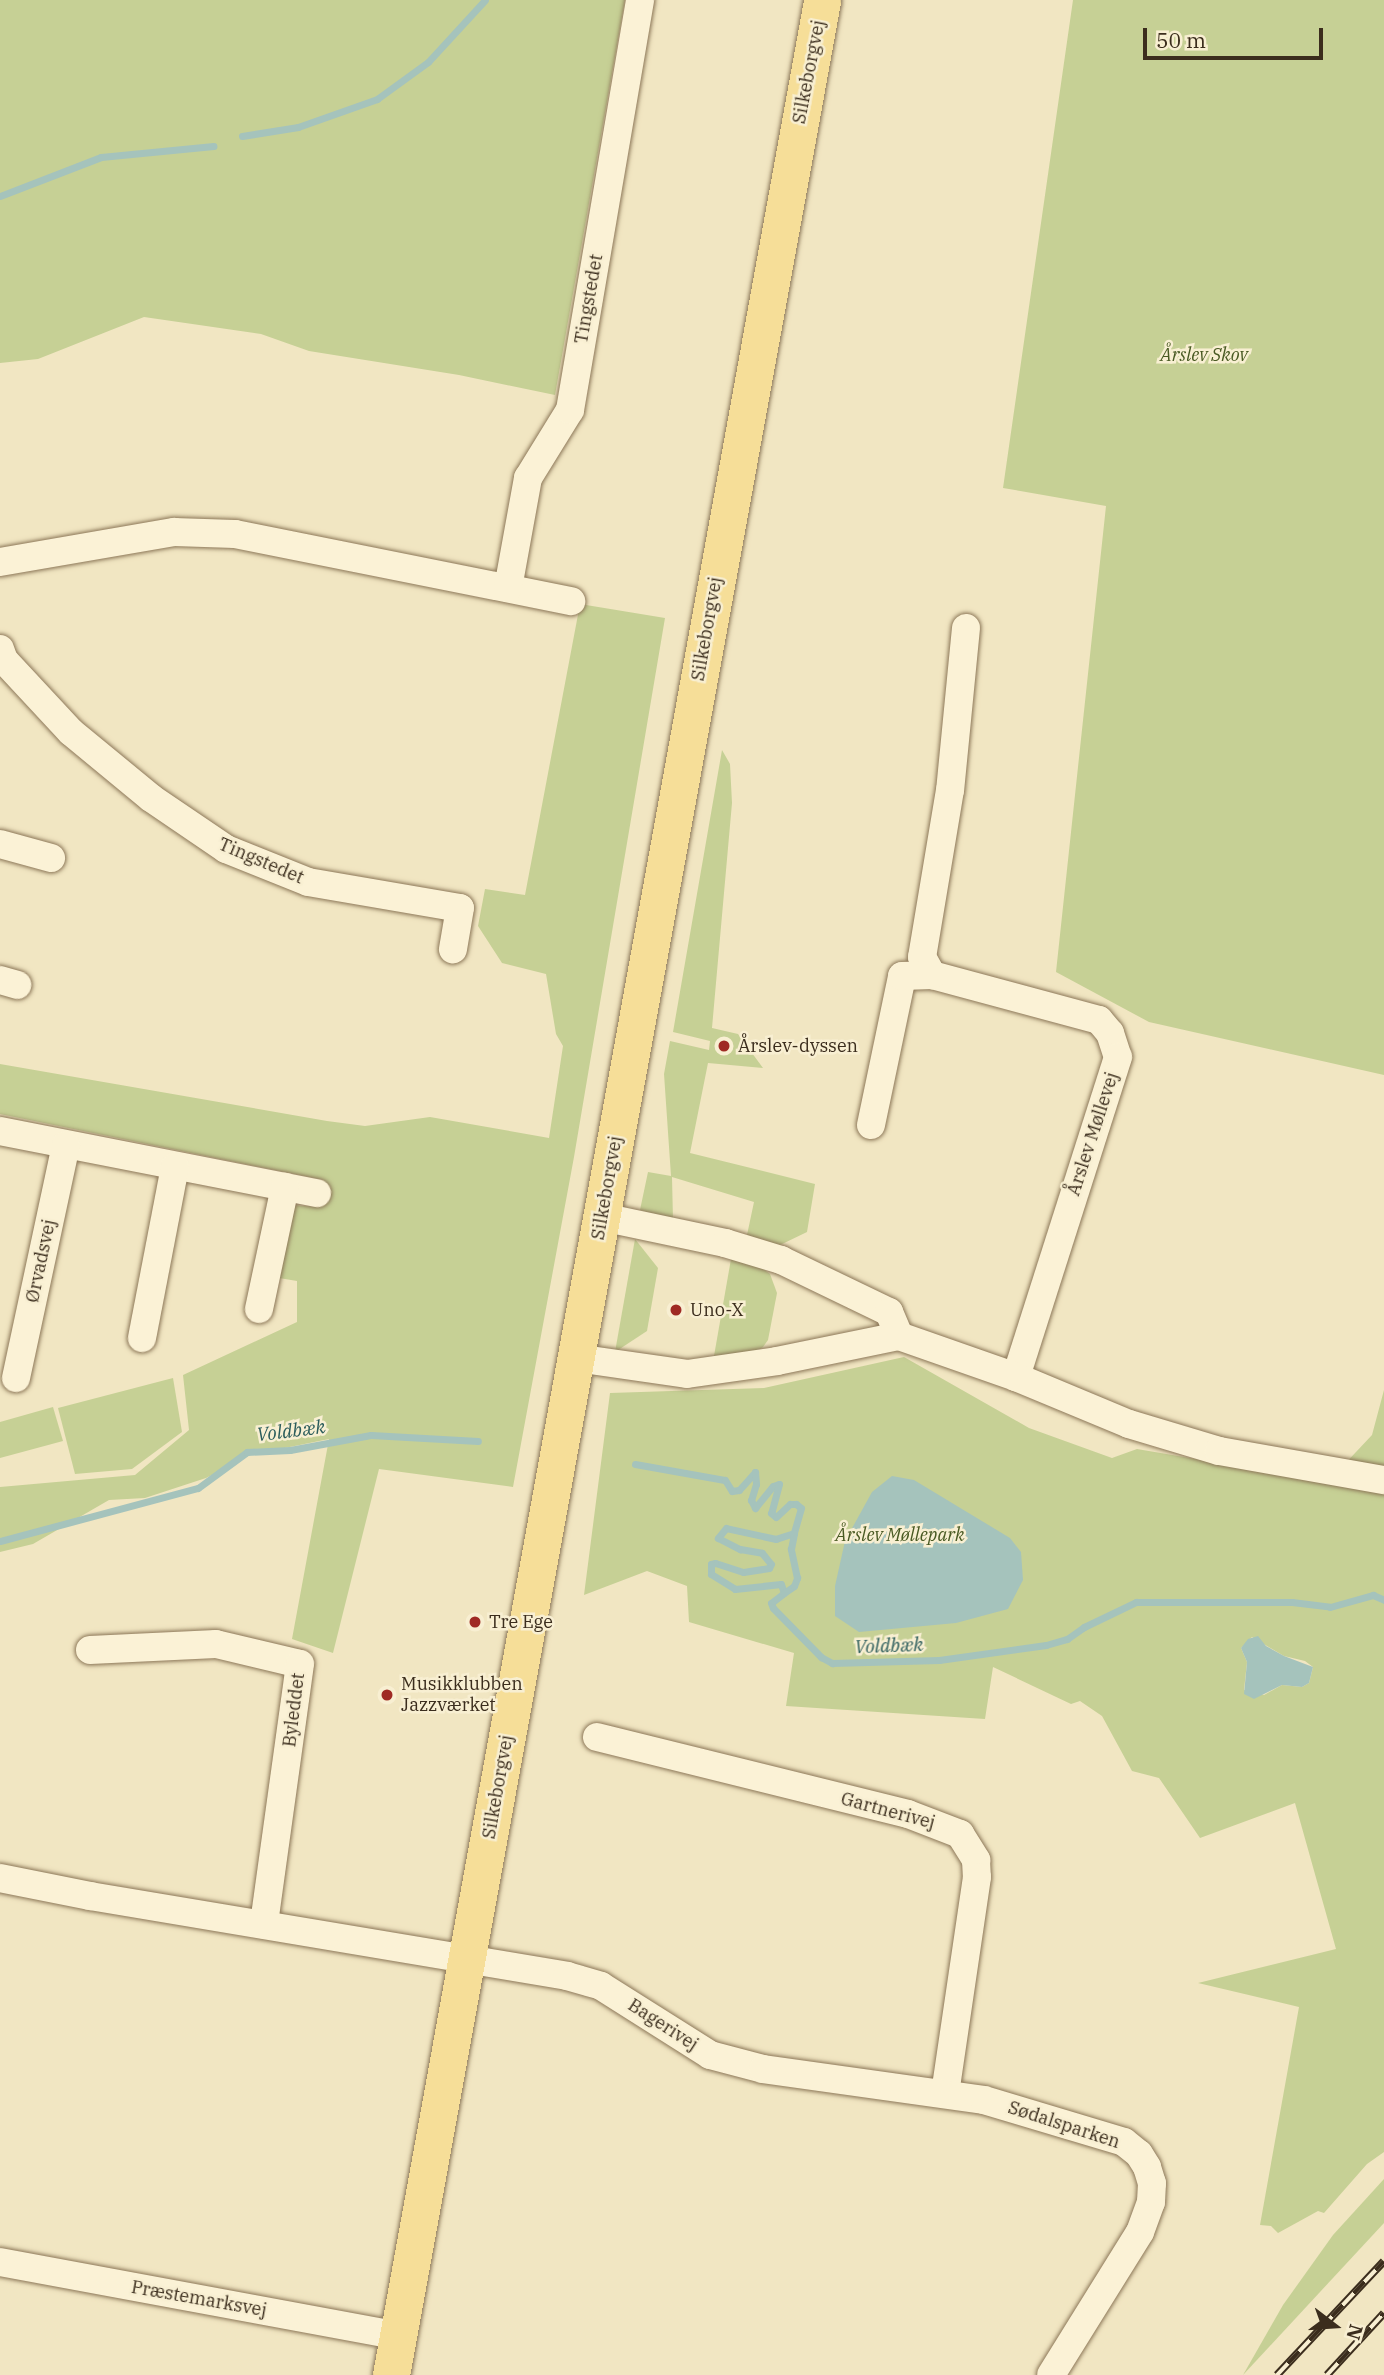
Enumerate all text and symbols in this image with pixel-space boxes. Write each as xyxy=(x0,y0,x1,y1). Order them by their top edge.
scale bar xyxy=(1146,14,1326,58)
street label: Silkeborgvej xyxy=(788,18,830,126)
text: 50 m xyxy=(1156,26,1206,54)
street label: Tingstedet xyxy=(571,253,607,345)
park label: Årslev Skov xyxy=(1160,344,1248,366)
street label: Silkeborgvej xyxy=(687,575,727,683)
street label: Tingstedet xyxy=(215,833,307,889)
place label: Årslev-dyssen xyxy=(738,1035,858,1057)
marker: Årslev-dyssen xyxy=(716,1038,732,1054)
street label: Årslev Møllevej xyxy=(1063,1069,1123,1199)
street label: Silkeborgvej xyxy=(587,1134,627,1242)
street label: Ørvadsvej xyxy=(22,1217,60,1305)
place label: Uno-X xyxy=(690,1299,744,1321)
marker: Uno-X xyxy=(668,1302,684,1318)
water label: Voldbæk xyxy=(255,1415,327,1447)
park label: Årslev Møllepark xyxy=(835,1524,965,1546)
place label: Tre Ege xyxy=(489,1611,553,1633)
marker: Tre Ege xyxy=(467,1614,483,1630)
water label: Voldbæk xyxy=(854,1633,924,1659)
street label: Byleddet xyxy=(279,1672,309,1748)
place label: Musikklubben Jazzværket xyxy=(401,1674,523,1716)
marker: Musikklubben Jazzværket xyxy=(379,1687,395,1703)
street label: Silkeborgvej xyxy=(478,1733,518,1841)
street label: Gartnerivej xyxy=(838,1788,938,1834)
street label: Bagerivej xyxy=(624,1994,702,2056)
street label: Sødalsparken xyxy=(1005,2097,1123,2153)
street label: Præstemarksvej xyxy=(130,2276,268,2322)
north arrow xyxy=(1300,2291,1370,2361)
text: N xyxy=(1341,2321,1369,2343)

